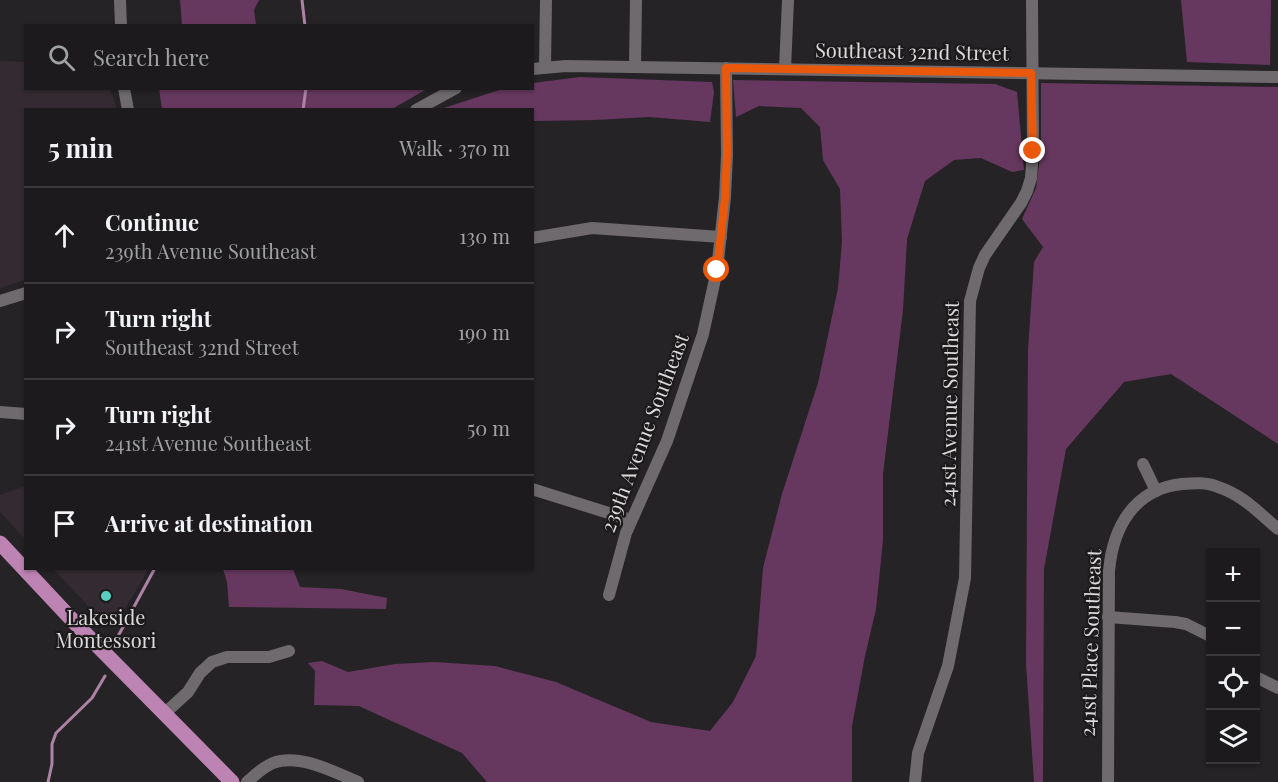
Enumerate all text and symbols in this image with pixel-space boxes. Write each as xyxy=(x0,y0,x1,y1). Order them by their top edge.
search box xyxy=(24,24,534,90)
street label: Southeast 32nd Street xyxy=(815,35,1010,66)
icon: search xyxy=(45,41,78,74)
text: Search here xyxy=(93,42,209,72)
text: 5 min xyxy=(48,130,113,165)
text: Walk · 370 m xyxy=(399,134,510,161)
route end xyxy=(1019,137,1045,163)
text: Continue xyxy=(105,207,199,237)
icon: ahead xyxy=(48,219,81,252)
text: 130 m xyxy=(459,222,510,249)
text: 239th Avenue Southeast xyxy=(105,237,316,264)
route start xyxy=(703,256,729,282)
street label: 241st Avenue Southeast xyxy=(933,300,964,507)
text: Turn right xyxy=(105,303,211,333)
icon: right xyxy=(48,315,81,348)
text: 190 m xyxy=(458,318,510,345)
street label: 239th Avenue Southeast xyxy=(593,328,694,536)
text: Southeast 32nd Street xyxy=(105,333,299,360)
text: Turn right xyxy=(105,399,211,429)
icon: right xyxy=(48,411,81,444)
text: 50 m xyxy=(467,414,510,441)
text: 241st Avenue Southeast xyxy=(105,429,311,456)
icon: arrive xyxy=(48,507,81,540)
text: Arrive at destination xyxy=(105,508,313,538)
street label: 241st Place Southeast xyxy=(1073,548,1106,737)
map controls xyxy=(1206,548,1260,764)
button: + xyxy=(1206,548,1260,602)
marker: Lakeside Montessori xyxy=(99,589,113,603)
button: − xyxy=(1206,602,1260,656)
place label: Lakeside Montessori xyxy=(56,603,157,653)
button: locate xyxy=(1206,656,1260,710)
button: layers xyxy=(1206,710,1260,764)

